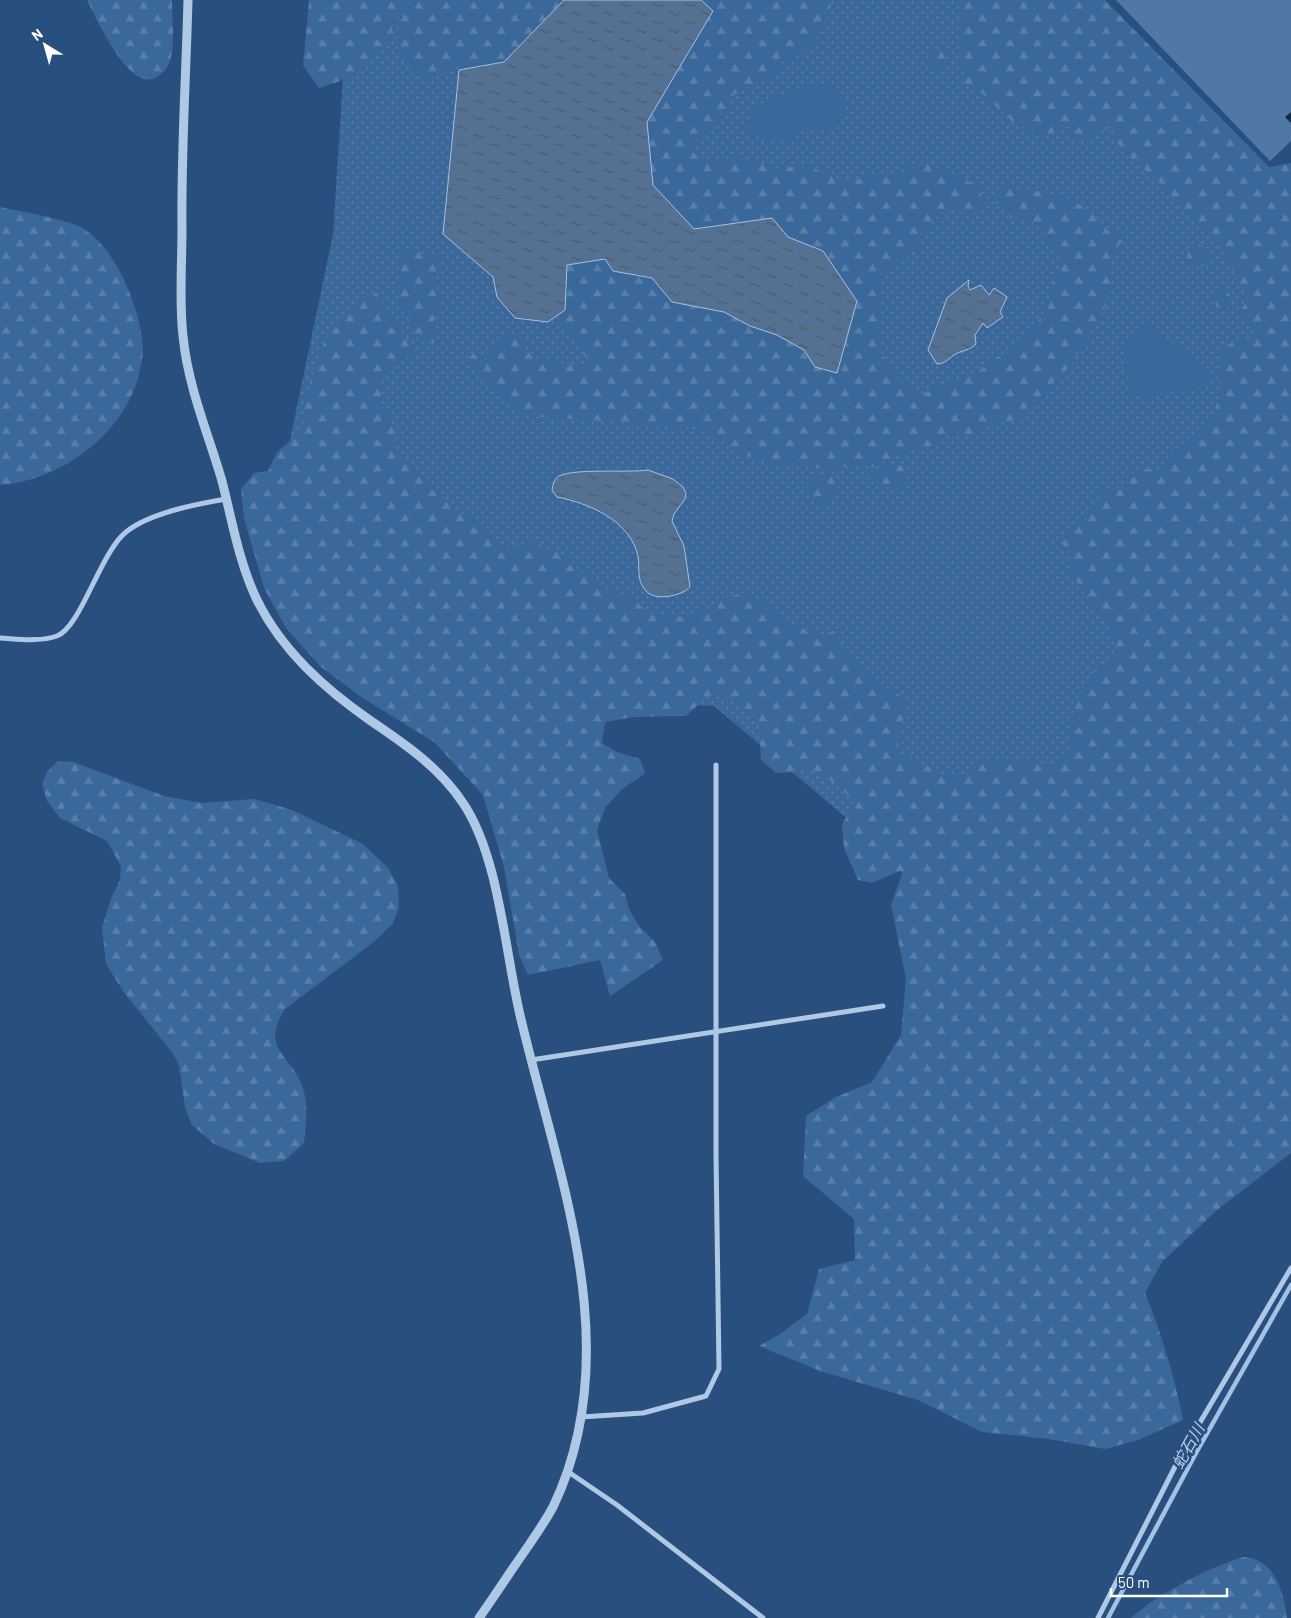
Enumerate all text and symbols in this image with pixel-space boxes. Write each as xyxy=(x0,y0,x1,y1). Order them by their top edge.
north arrow xyxy=(20,20,70,70)
text: N xyxy=(28,25,46,44)
water label: 蛇石川 xyxy=(1168,1418,1208,1471)
scale bar xyxy=(1111,1566,1227,1598)
text: 50 m xyxy=(1118,1573,1150,1591)

